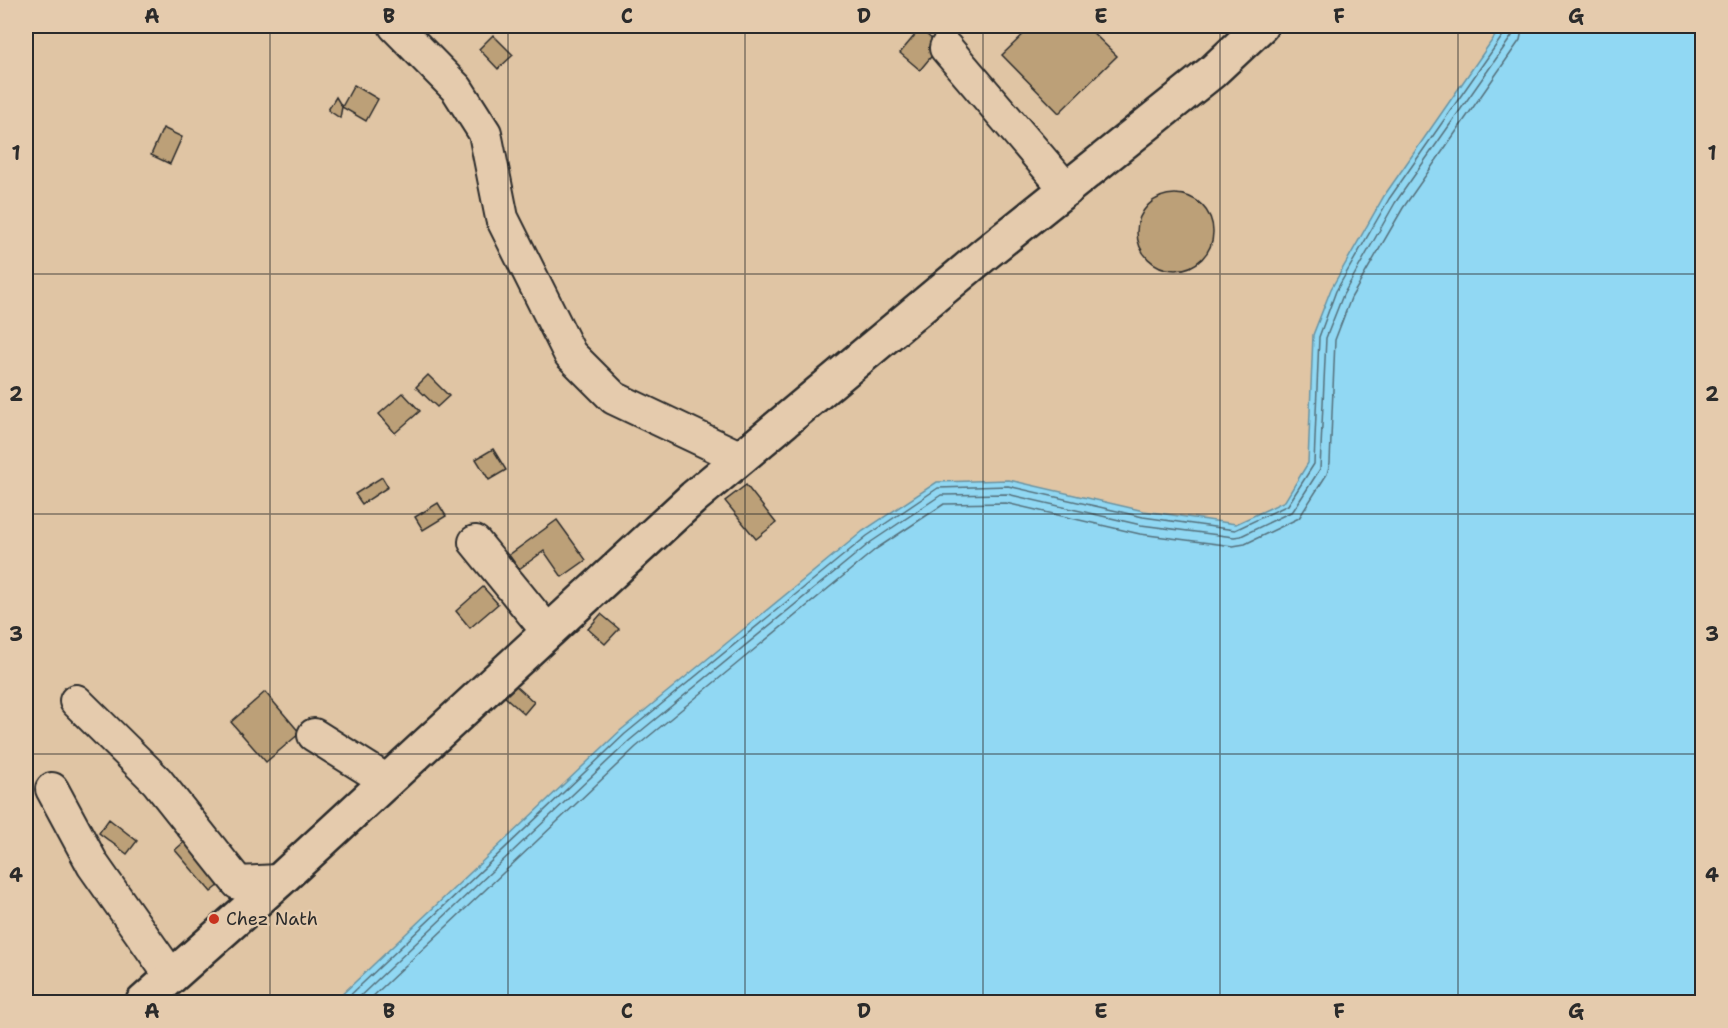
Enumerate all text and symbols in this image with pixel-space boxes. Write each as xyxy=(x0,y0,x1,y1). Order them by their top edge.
text: A xyxy=(144,3,160,29)
text: B xyxy=(383,3,395,29)
text: C xyxy=(621,3,633,29)
text: D xyxy=(857,3,871,29)
text: E xyxy=(1094,3,1108,29)
text: F xyxy=(1333,3,1345,29)
text: G xyxy=(1568,3,1584,29)
text: 1 xyxy=(11,140,21,166)
text: 1 xyxy=(1707,140,1717,166)
text: 2 xyxy=(9,381,23,407)
text: 2 xyxy=(1705,381,1719,407)
text: 3 xyxy=(9,621,23,647)
text: 3 xyxy=(1705,621,1719,647)
text: 4 xyxy=(9,862,23,888)
text: 4 xyxy=(1705,862,1719,888)
place label: Chez Nath xyxy=(226,907,318,931)
marker: Chez Nath xyxy=(207,912,221,926)
text: A xyxy=(144,998,160,1024)
text: B xyxy=(383,998,395,1024)
text: C xyxy=(621,998,633,1024)
text: D xyxy=(857,998,871,1024)
text: E xyxy=(1094,998,1108,1024)
text: F xyxy=(1333,998,1345,1024)
text: G xyxy=(1568,998,1584,1024)

